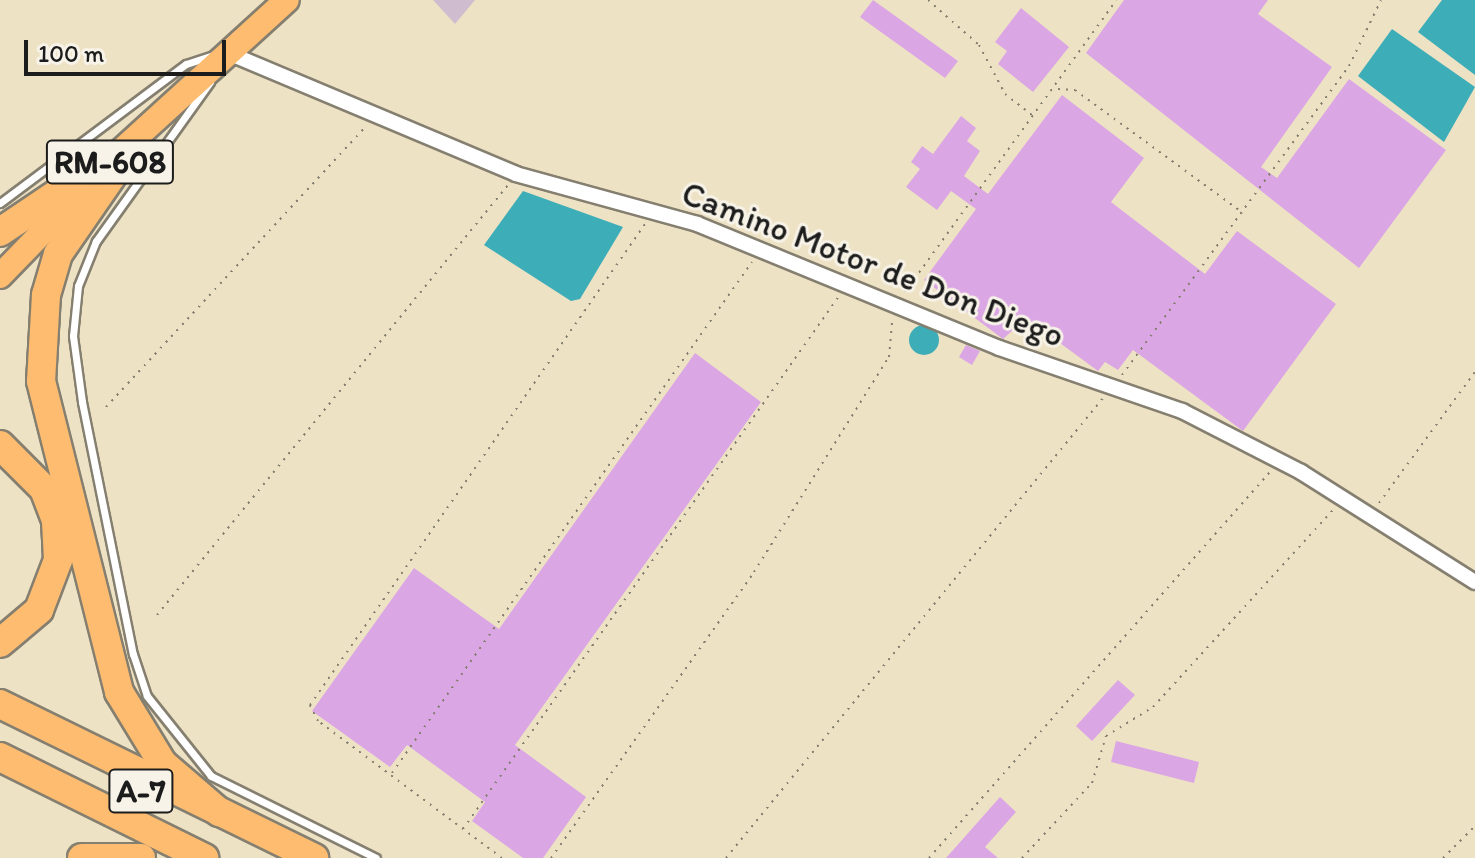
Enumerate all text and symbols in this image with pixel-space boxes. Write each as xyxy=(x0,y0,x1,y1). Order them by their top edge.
scale bar xyxy=(28,24,230,74)
text: 100 m xyxy=(38,39,104,68)
road number: RM-608 xyxy=(44,134,176,190)
street label: Camino Motor de Don Diego xyxy=(676,172,1070,356)
road number: A-7 xyxy=(107,763,175,819)

